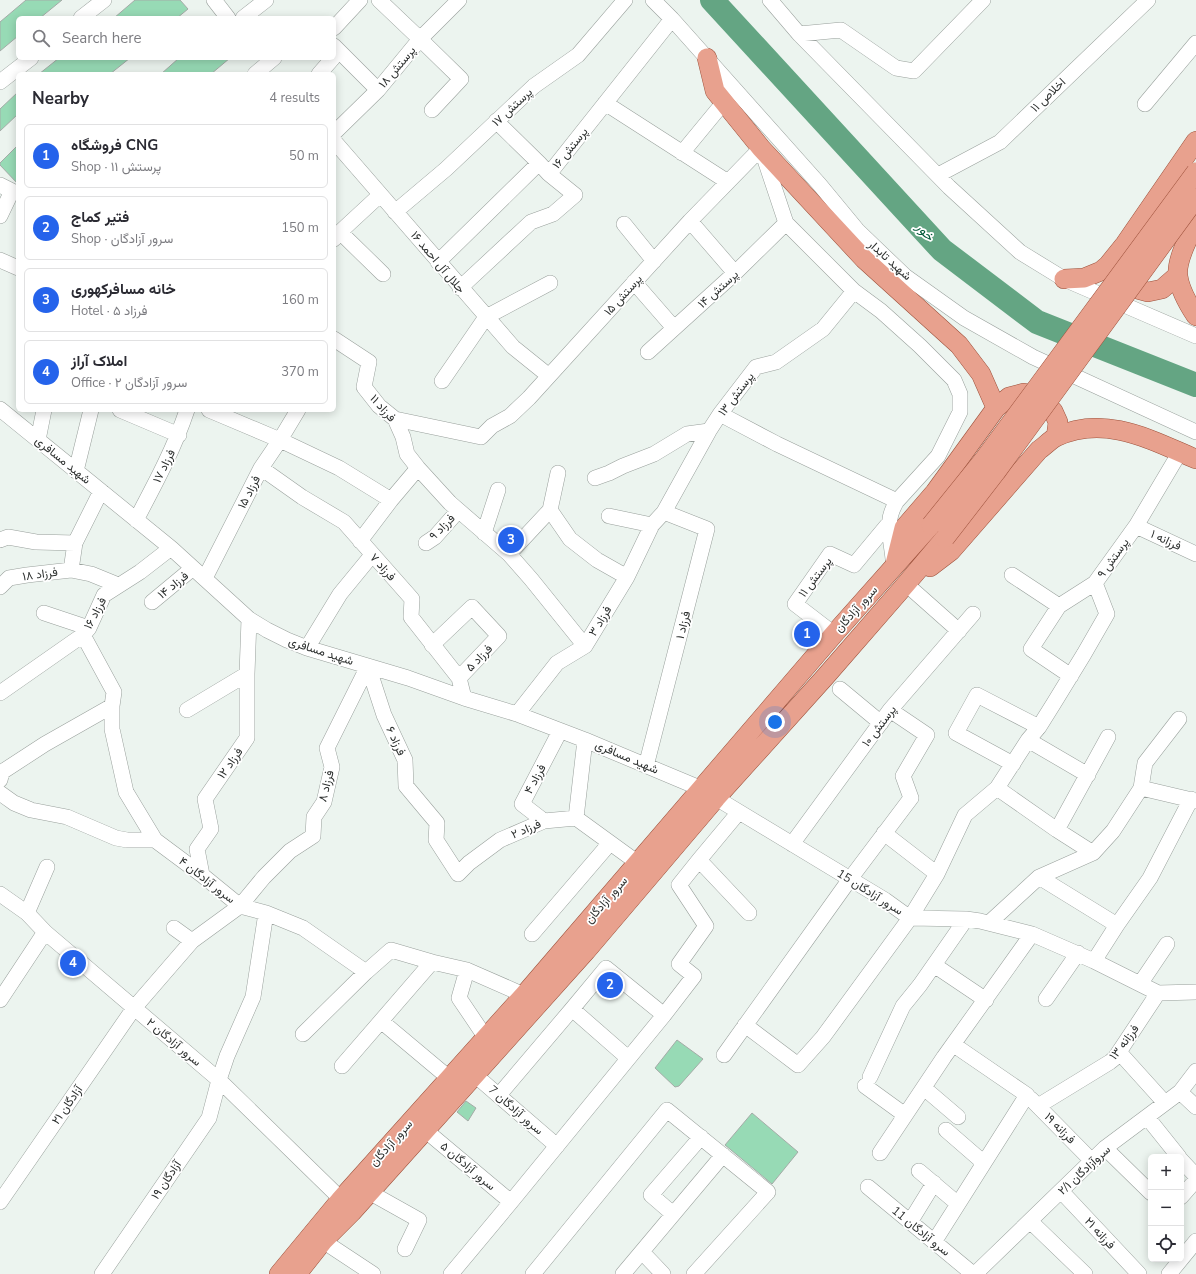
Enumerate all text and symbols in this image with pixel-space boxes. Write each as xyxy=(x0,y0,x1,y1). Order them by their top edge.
search box xyxy=(16,16,336,60)
icon: search xyxy=(30,27,52,49)
text: Search here xyxy=(62,28,142,48)
street label: پرستش ۱۸ xyxy=(375,43,419,91)
street label: اخلاص ۱۱ xyxy=(1027,74,1069,116)
street label: پرستش ۱۷ xyxy=(488,84,536,130)
text: Nearby xyxy=(32,87,89,110)
text: 4 results xyxy=(269,89,320,107)
street label: پرستش ۱۶ xyxy=(548,124,592,172)
text: فروشگاه CNG xyxy=(71,135,158,155)
text: 1 xyxy=(42,147,50,165)
text: 50 m xyxy=(289,147,319,165)
text: Shop · پرستش ۱۱ xyxy=(71,158,161,176)
text: فتیر کماج xyxy=(71,207,129,227)
water label: خور xyxy=(911,218,939,246)
text: 2 xyxy=(42,219,50,237)
text: 150 m xyxy=(281,219,319,237)
street label: جلال آل احمد ۱۶ xyxy=(407,227,469,297)
text: Shop · سرور آزادگان xyxy=(71,230,173,248)
street label: شهید تابدار xyxy=(864,236,915,284)
street label: پرستش ۱۴ xyxy=(694,266,742,312)
street label: پرستش ۱۵ xyxy=(600,271,646,319)
text: خانه مسافرکهوری xyxy=(71,279,176,299)
text: 3 xyxy=(42,291,50,309)
text: 160 m xyxy=(281,291,319,309)
text: Hotel · فرزاد ۵ xyxy=(71,302,148,320)
text: املاک آراز xyxy=(71,351,127,371)
text: 4 xyxy=(42,363,50,381)
text: 370 m xyxy=(281,363,319,381)
street label: پرستش ۱۳ xyxy=(714,369,758,419)
text: Office · سرور آزادگان ۲ xyxy=(71,374,187,392)
street label: فرزاد ۱۱ xyxy=(366,391,400,425)
street label: شهید مسافری xyxy=(32,433,94,487)
street label: فرزاد ۱۷ xyxy=(149,447,179,485)
street label: فرزاد ۱۵ xyxy=(234,473,264,511)
street label: فرزاد ۹ xyxy=(426,511,458,543)
pin: 3 xyxy=(498,525,524,555)
street label: فرزانه ۱ xyxy=(1148,526,1184,554)
street label: پرستش ۹ xyxy=(1093,535,1133,581)
street label: فرزاد ۷ xyxy=(366,550,400,584)
street label: پرستش ۱۱ xyxy=(795,554,835,600)
street label: فرزاد ۱۸ xyxy=(21,564,59,584)
street label: فرزاد ۱۴ xyxy=(154,568,192,602)
street label: سرور آزادگان xyxy=(831,582,881,636)
street label: فرزاد ۱۶ xyxy=(80,594,110,632)
street label: فرزاد ۳ xyxy=(585,603,615,639)
street label: فرزاد ۱ xyxy=(672,609,694,641)
pin: 1 xyxy=(794,619,820,649)
street label: شهید مسافری xyxy=(286,633,356,669)
street label: فرزاد ۵ xyxy=(462,641,496,675)
street label: پرستش ۱۰ xyxy=(858,702,900,750)
your location xyxy=(765,712,785,732)
street label: فرزاد ۶ xyxy=(382,724,410,758)
street label: شهید مسافری xyxy=(593,736,661,778)
street label: فرزاد ۱۲ xyxy=(214,744,246,782)
street label: فرزاد ۴ xyxy=(520,761,550,797)
street label: فرزاد ۸ xyxy=(314,769,338,803)
street label: فرزاد ۲ xyxy=(509,816,543,842)
street label: سرور آزادگان ۴ xyxy=(175,853,239,907)
street label: سرور آزادگان 15 xyxy=(834,865,906,919)
street label: سرور آزادگان xyxy=(581,873,631,927)
pin: 4 xyxy=(60,948,86,978)
pin: 2 xyxy=(597,970,623,1000)
street label: سرور آزادگان ۲ xyxy=(143,1014,205,1070)
street label: فرزانه ۱۳ xyxy=(1106,1021,1142,1063)
street label: آزادگان ۲۱ xyxy=(48,1081,87,1128)
street label: سرور آزادگان 7 xyxy=(485,1082,547,1138)
street label: فرزانه ۱۹ xyxy=(1041,1109,1079,1147)
street label: سرور آزادگان xyxy=(366,1116,416,1170)
street label: سرور آزادگان ۵ xyxy=(437,1138,499,1194)
street label: ۲/۱ سروآزادگان xyxy=(1054,1141,1114,1199)
map controls xyxy=(1148,1154,1184,1262)
button: + xyxy=(1148,1154,1184,1190)
street label: آزادگان ۱۹ xyxy=(147,1157,185,1202)
button: − xyxy=(1148,1190,1184,1226)
street label: سرو آزادگان 11 xyxy=(888,1202,954,1260)
street label: فرزانه ۲۱ xyxy=(1081,1213,1119,1253)
button: locate xyxy=(1148,1226,1184,1262)

